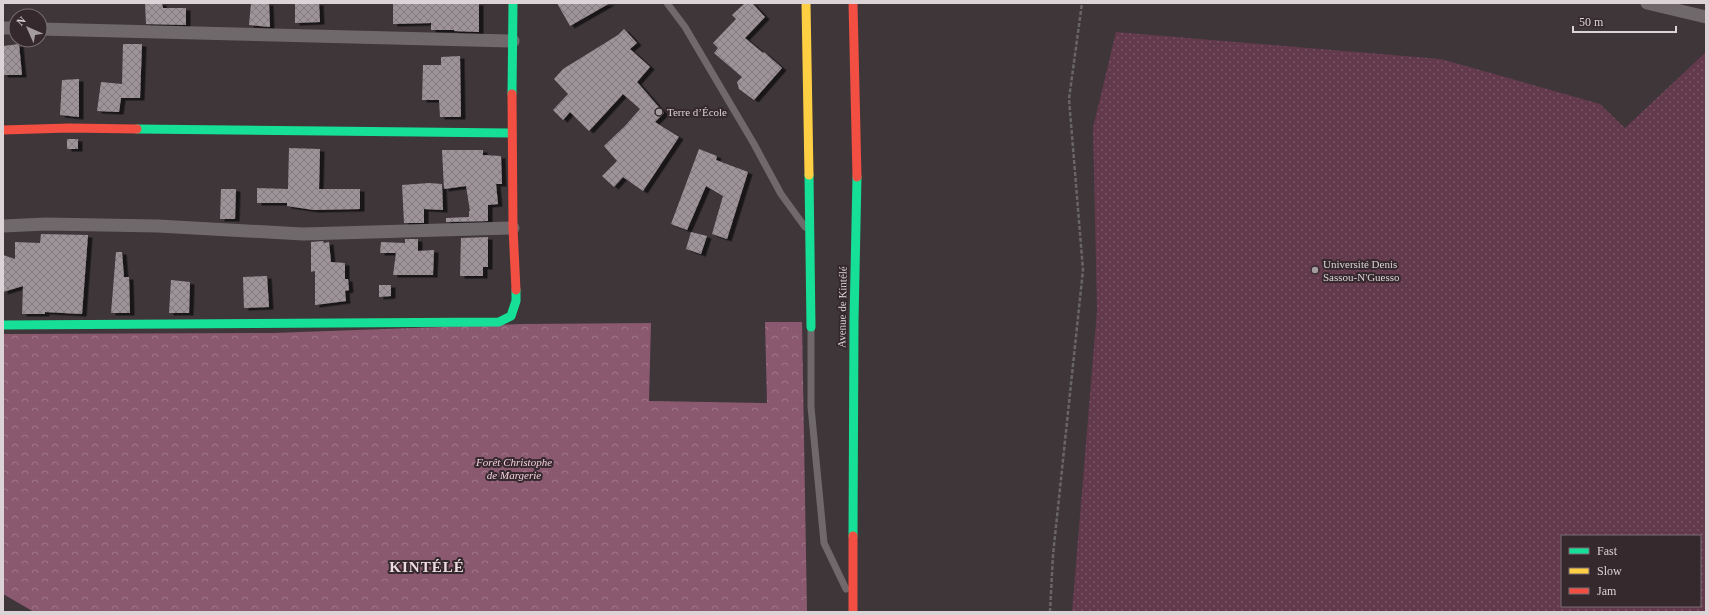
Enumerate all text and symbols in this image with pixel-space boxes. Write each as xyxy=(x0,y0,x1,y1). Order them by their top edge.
north arrow xyxy=(8,8,48,48)
scale bar xyxy=(1573,8,1676,34)
text: N xyxy=(14,14,28,28)
text: 50 m xyxy=(1579,15,1604,29)
place label: Terre d’École xyxy=(667,106,727,118)
marker: Terre d’École xyxy=(654,107,664,117)
place label: Université Denis Sassou-N'Guesso xyxy=(1323,258,1400,283)
marker: Université Denis Sassou-N'Guesso xyxy=(1310,265,1320,275)
street label: Avenue de Kintélé xyxy=(835,266,849,348)
park label: Forêt Christophe de Margerie xyxy=(475,456,552,481)
legend xyxy=(1561,535,1701,607)
text: Fast xyxy=(1597,544,1618,558)
district label: KINTÉLÉ xyxy=(389,559,465,575)
text: Slow xyxy=(1597,564,1622,578)
text: Jam xyxy=(1597,584,1617,598)

